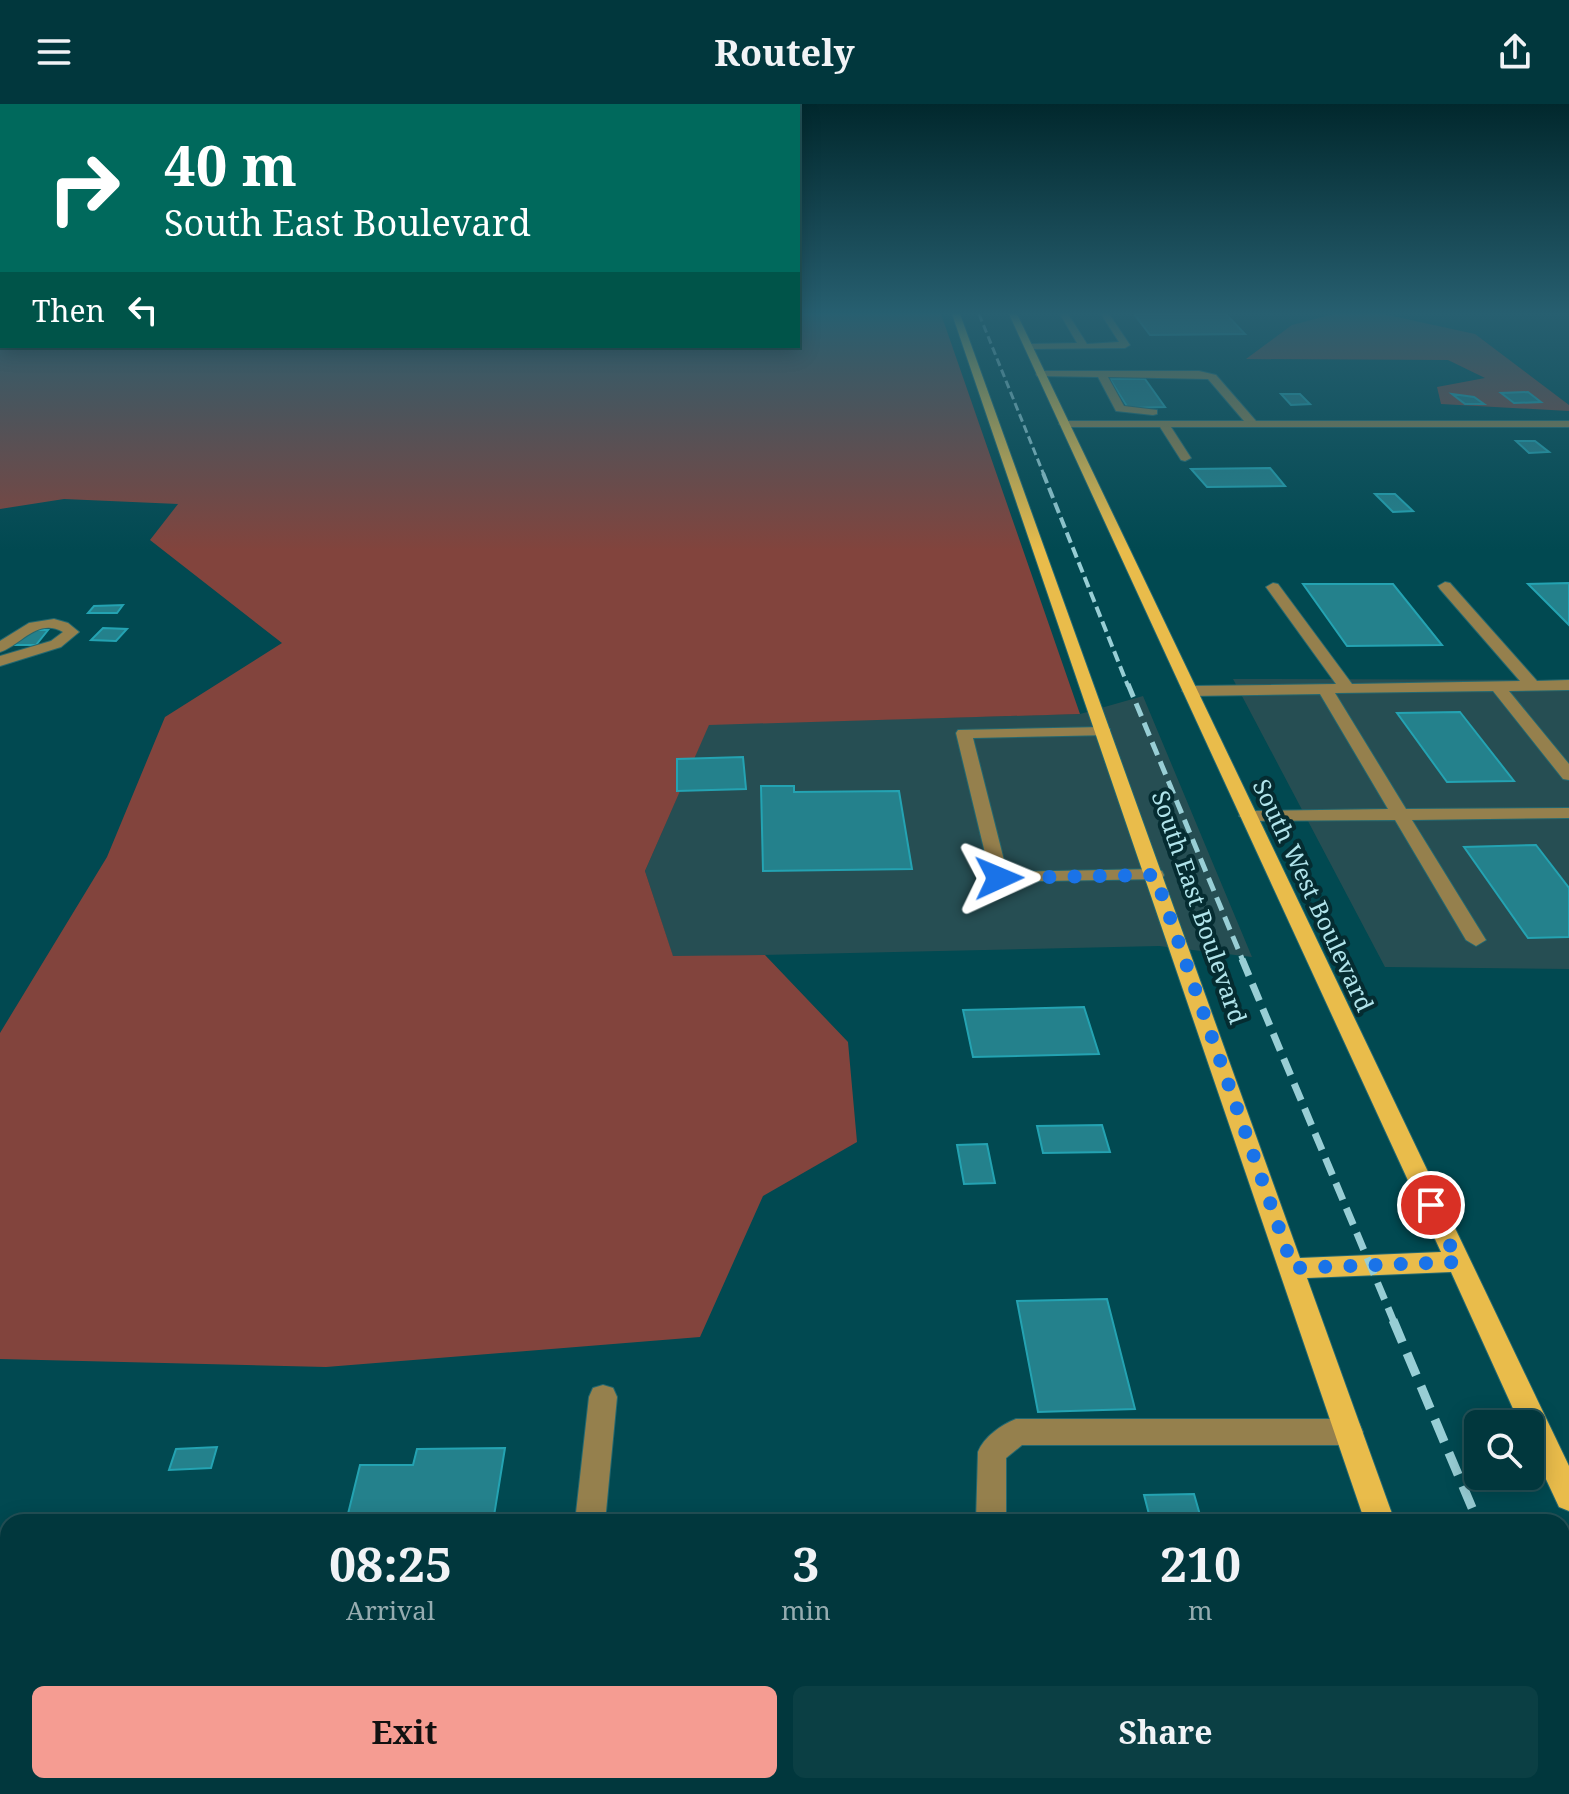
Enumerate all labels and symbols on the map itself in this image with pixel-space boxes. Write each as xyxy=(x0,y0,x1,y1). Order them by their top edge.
street label: South West Boulevard xyxy=(1246,774,1382,1017)
street label: South East Boulevard xyxy=(1145,786,1255,1028)
position arrow xyxy=(957,836,1041,920)
pin xyxy=(1397,1171,1465,1239)

